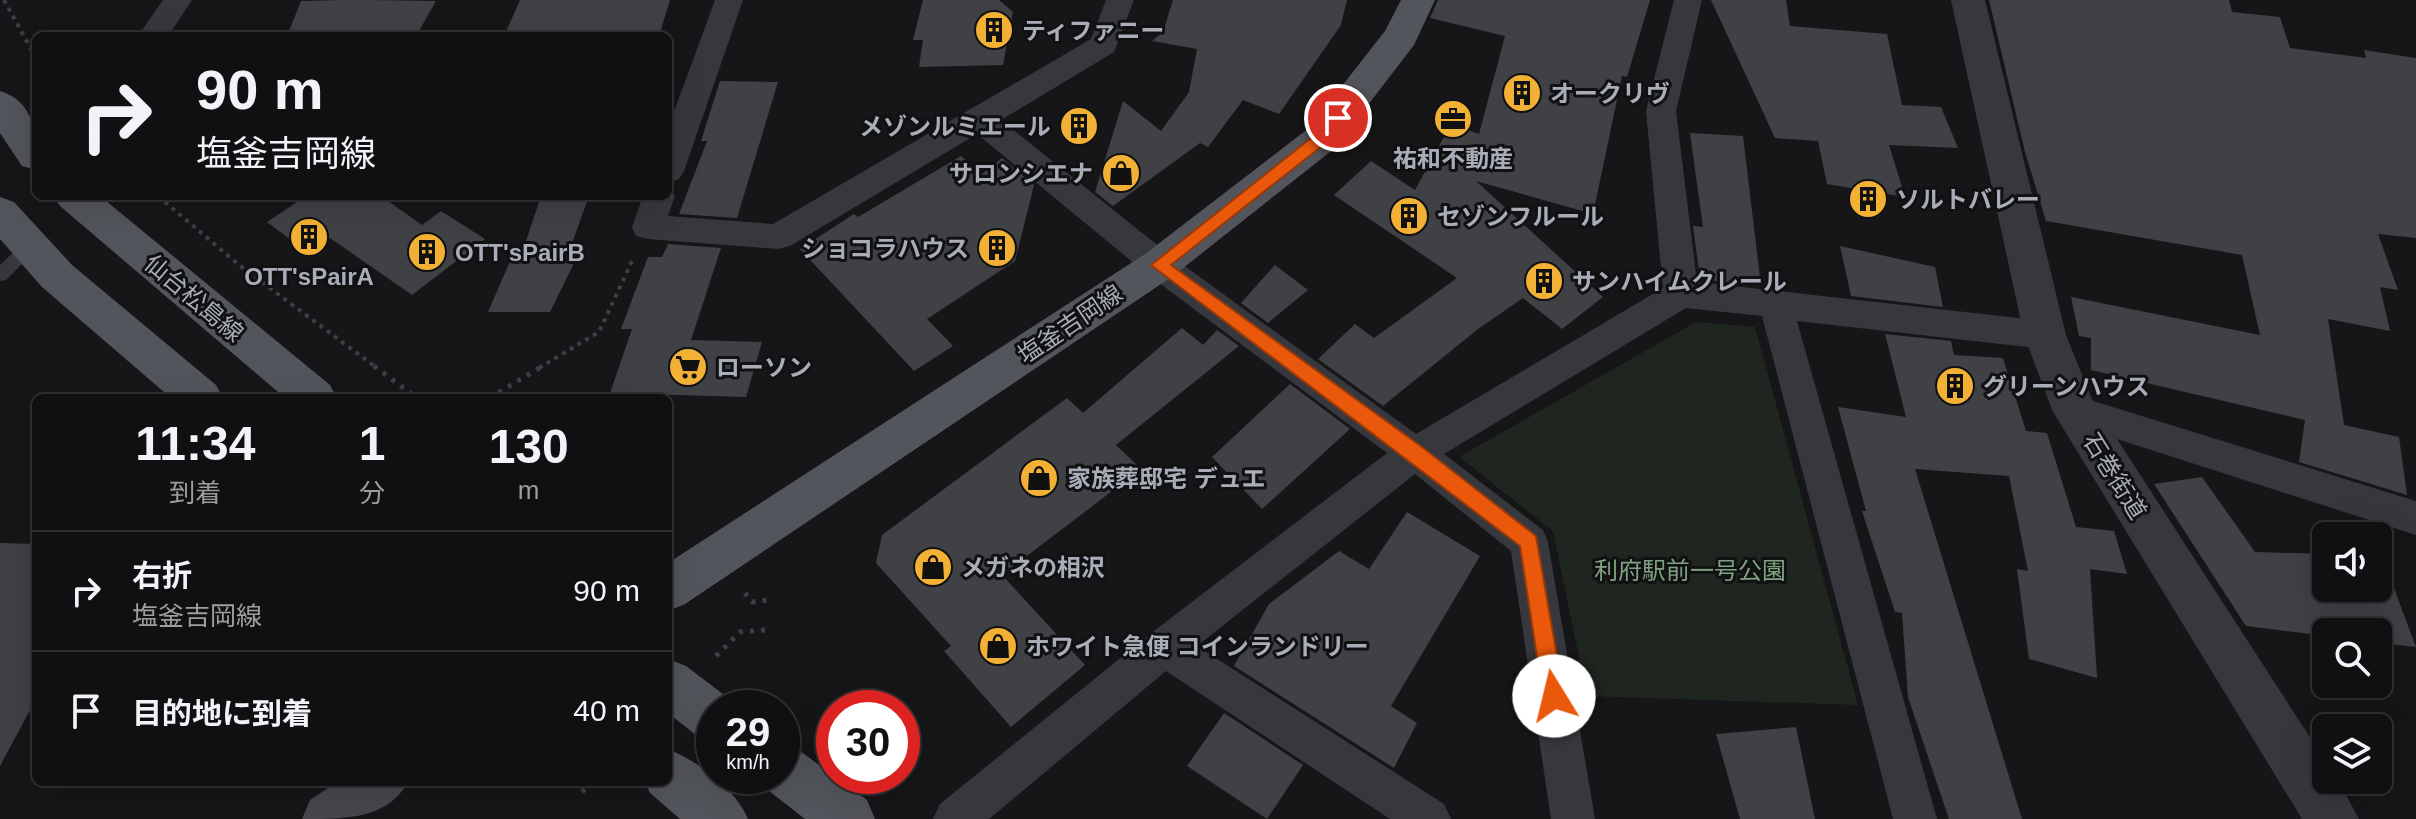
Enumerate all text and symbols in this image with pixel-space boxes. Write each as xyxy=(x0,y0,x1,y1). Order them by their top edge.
building icon: ティファニー xyxy=(973,9,1015,51)
place label: ティファニー xyxy=(1022,17,1165,44)
text: 90 m xyxy=(196,58,324,121)
icon: right xyxy=(64,64,168,168)
building icon: オークリヴ xyxy=(1501,72,1543,114)
place label: オークリヴ xyxy=(1550,80,1670,107)
pin xyxy=(1304,84,1372,152)
icon: arrive xyxy=(1316,96,1360,140)
office icon: 祐和不動産 xyxy=(1432,98,1474,140)
building icon: メゾンルミエール xyxy=(1058,105,1100,147)
place label: メゾンルミエール xyxy=(859,113,1051,140)
text: 塩釜吉岡線 xyxy=(196,133,376,174)
place label: 祐和不動産 xyxy=(1393,145,1513,172)
shop icon: サロンシエナ xyxy=(1100,152,1142,194)
place label: サロンシエナ xyxy=(949,160,1093,187)
building icon: ソルトバレー xyxy=(1847,178,1889,220)
place label: ソルトバレー xyxy=(1896,186,2040,213)
building icon: セゾンフルール xyxy=(1388,195,1430,237)
place label: セゾンフルール xyxy=(1437,203,1604,230)
building icon: OTT'sPairA xyxy=(288,216,330,258)
building icon: ショコラハウス xyxy=(976,227,1018,269)
building icon: OTT'sPairB xyxy=(406,231,448,273)
place label: ショコラハウス xyxy=(801,235,969,262)
place label: OTT'sPairB xyxy=(455,239,585,266)
street label: 仙台松島線 xyxy=(139,249,249,347)
building icon: サンハイムクレール xyxy=(1523,260,1565,302)
place label: OTT'sPairA xyxy=(244,263,374,290)
place label: サンハイムクレール xyxy=(1572,268,1787,295)
street label: 塩釜吉岡線 xyxy=(1013,279,1127,369)
supermarket icon: ローソン xyxy=(667,346,709,388)
place label: ローソン xyxy=(716,354,812,381)
building icon: グリーンハウス xyxy=(1934,365,1976,407)
place label: グリーンハウス xyxy=(1983,373,2150,400)
text: 11:34 xyxy=(135,417,255,470)
text: 1 xyxy=(359,417,385,470)
text: 130 xyxy=(489,420,569,473)
street label: 石巻街道 xyxy=(2078,428,2152,524)
shop icon: 家族葬邸宅 デュエ xyxy=(1018,457,1060,499)
place label: 家族葬邸宅 デュエ xyxy=(1067,465,1266,492)
text: m xyxy=(518,475,540,505)
text: 到着 xyxy=(169,478,221,508)
text: 分 xyxy=(359,478,385,508)
map controls xyxy=(2312,522,2392,794)
button: sound xyxy=(2312,522,2392,602)
shop icon: メガネの相沢 xyxy=(912,546,954,588)
place label: メガネの相沢 xyxy=(961,554,1105,581)
park label: 利府駅前一号公園 xyxy=(1594,557,1786,584)
text: 右折 xyxy=(132,559,192,592)
icon: right xyxy=(64,569,108,613)
text: 90 m xyxy=(573,574,640,607)
text: 塩釜吉岡線 xyxy=(132,601,262,631)
button: search xyxy=(2312,618,2392,698)
shop icon: ホワイト急便 コインランドリー xyxy=(977,625,1019,667)
place label: ホワイト急便 コインランドリー xyxy=(1026,633,1369,660)
position arrow xyxy=(1512,654,1596,738)
icon: arrive xyxy=(64,689,108,733)
speed limit sign: 30 xyxy=(816,690,920,794)
text: 40 m xyxy=(573,694,640,727)
text: 目的地に到着 xyxy=(132,697,312,730)
text: 29 xyxy=(726,710,770,754)
button: layers xyxy=(2312,714,2392,794)
text: km/h xyxy=(726,751,770,773)

